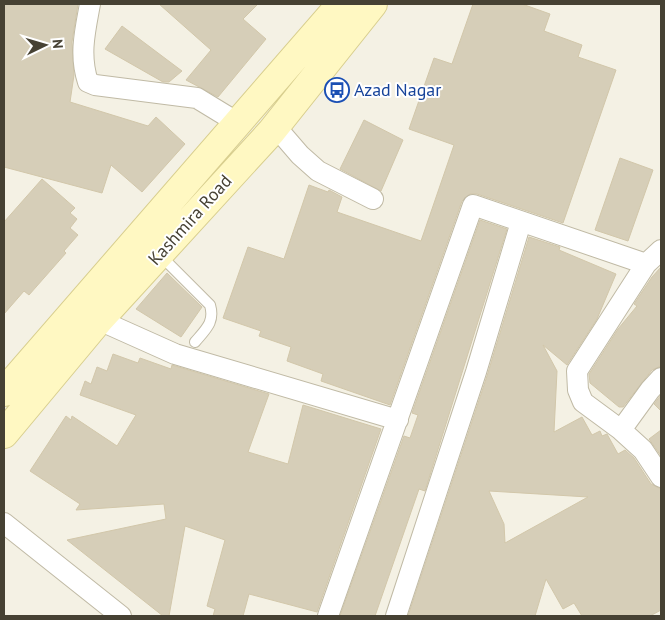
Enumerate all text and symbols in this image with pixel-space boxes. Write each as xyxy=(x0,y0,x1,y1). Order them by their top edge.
north arrow xyxy=(20,20,70,70)
text: N xyxy=(49,38,67,49)
bus stop icon: Azad Nagar xyxy=(324,77,350,103)
place label: Azad Nagar xyxy=(354,78,441,101)
street label: Kashmira Road xyxy=(143,170,236,270)

